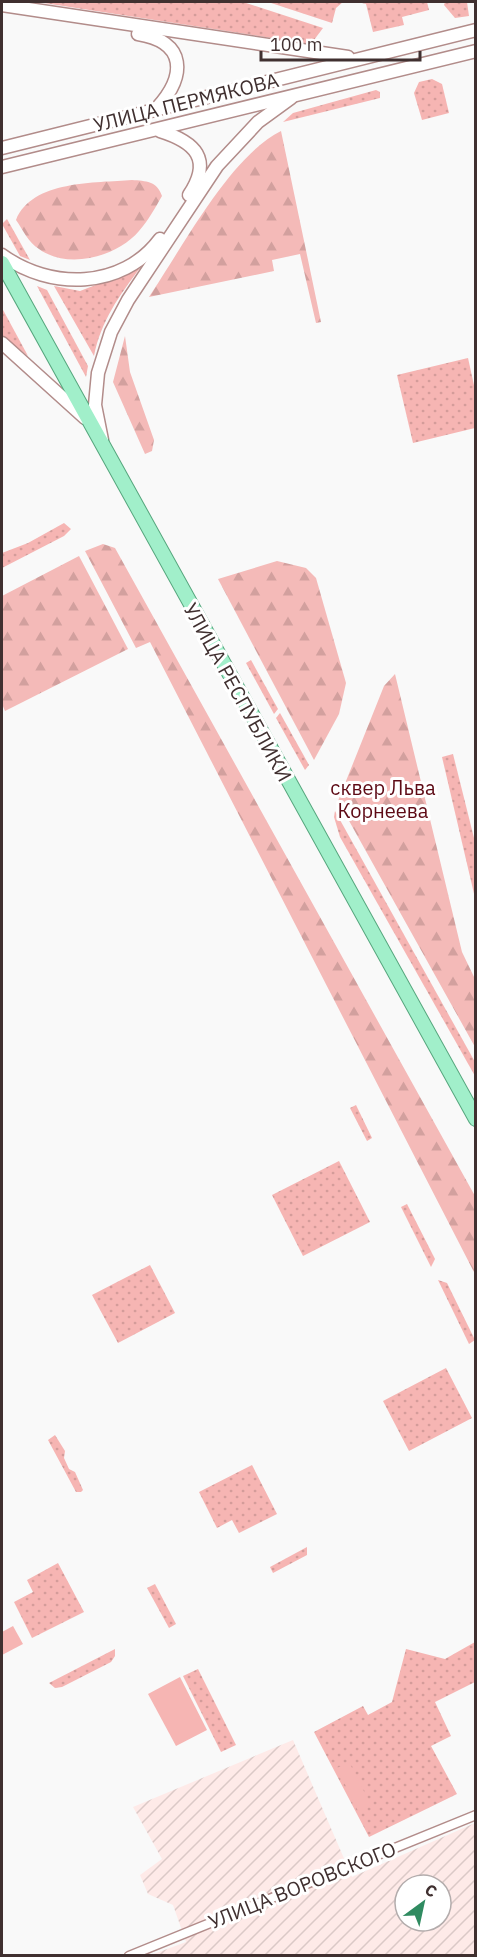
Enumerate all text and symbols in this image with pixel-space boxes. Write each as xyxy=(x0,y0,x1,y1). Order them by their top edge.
scale bar xyxy=(261,24,420,62)
text: 100 m xyxy=(270,33,322,56)
street label: УЛИЦА ПЕРМЯКОВА xyxy=(91,66,282,138)
street label: УЛИЦА РЕСПУБЛИКИ xyxy=(178,598,298,786)
park label: сквер Льва Корнеева xyxy=(330,774,436,824)
street label: УЛИЦА ВОРОВСКОГО xyxy=(204,1835,400,1935)
north arrow xyxy=(393,1873,453,1933)
text: С xyxy=(421,1879,441,1902)

